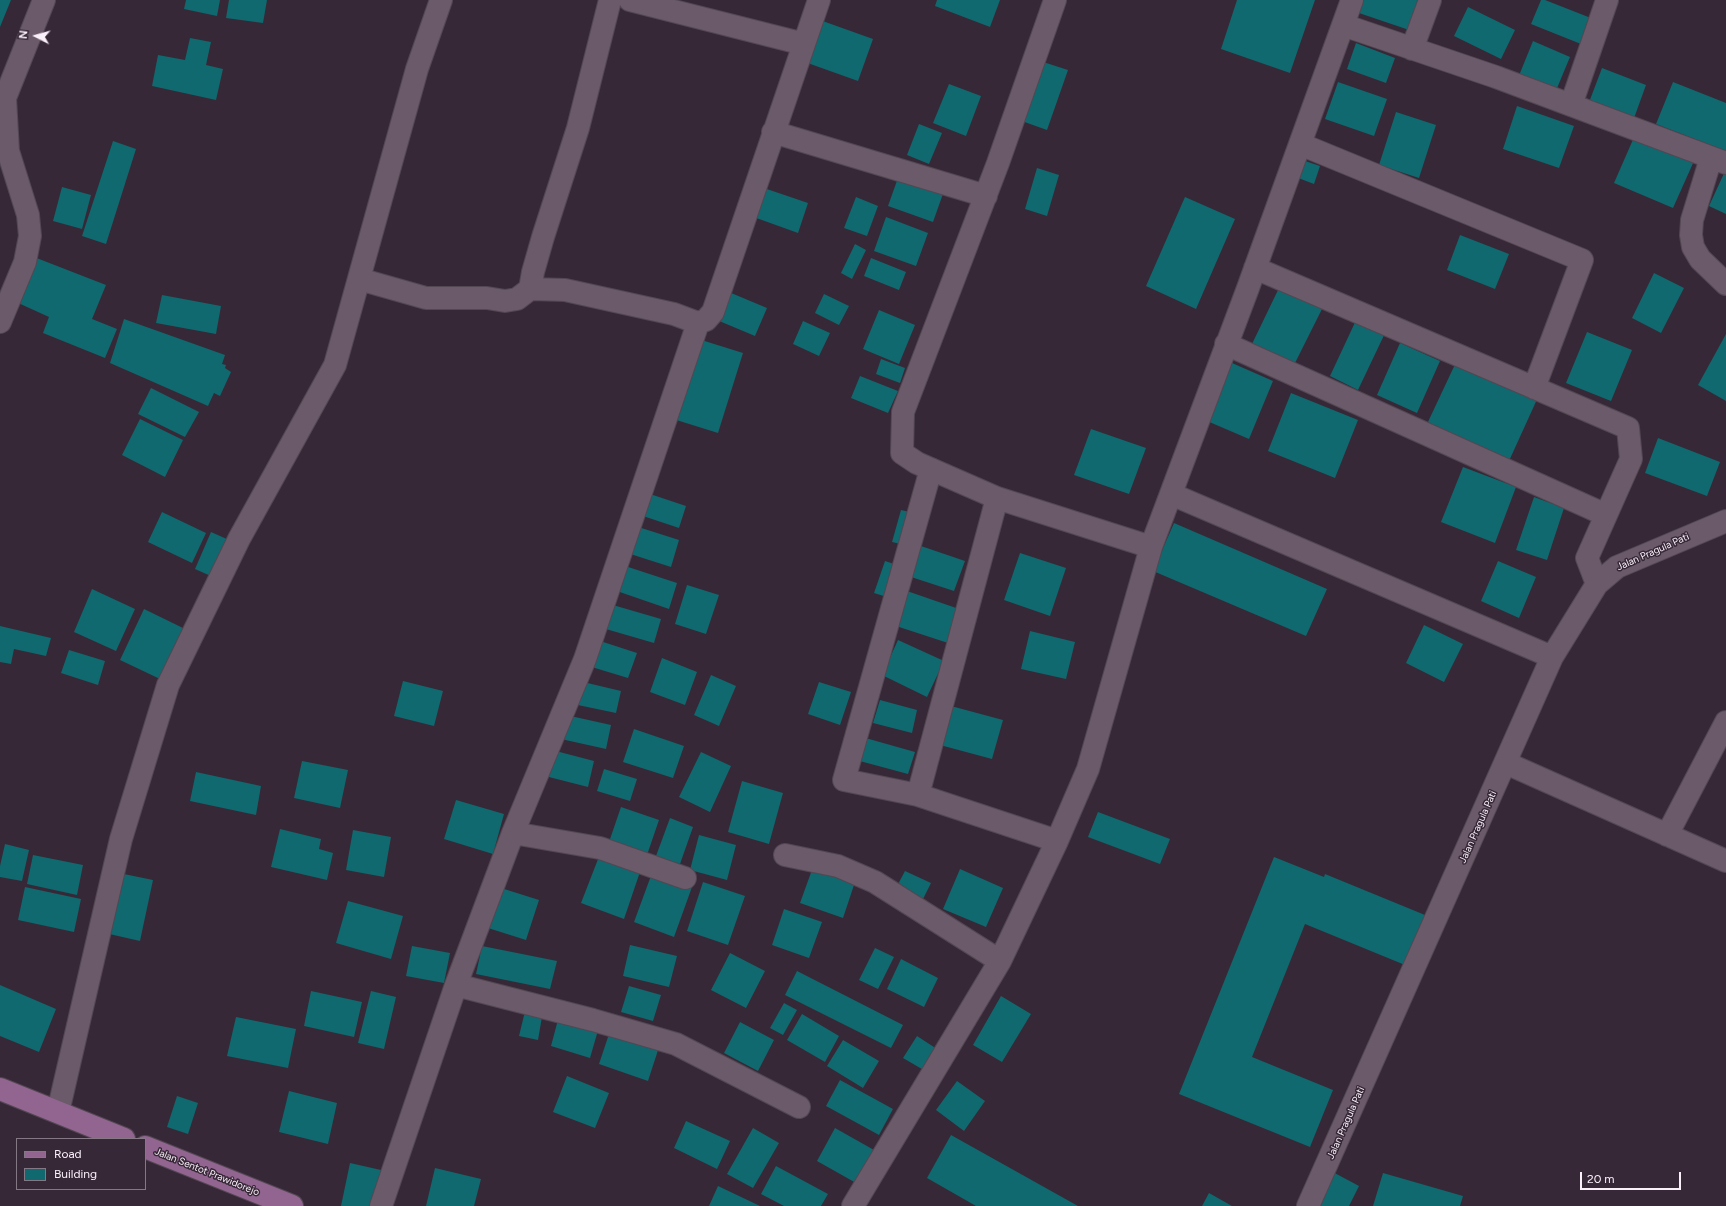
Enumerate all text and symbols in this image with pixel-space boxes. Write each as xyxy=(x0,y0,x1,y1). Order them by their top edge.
north arrow xyxy=(16,16,56,56)
text: N xyxy=(17,30,30,40)
street label: Jalan Pragula Pati xyxy=(1615,531,1691,573)
street label: Jalan Pragula Pati xyxy=(1457,789,1499,865)
street label: Jalan Pragula Pati xyxy=(1325,1085,1367,1161)
legend xyxy=(16,1138,146,1190)
street label: Jalan Sentot Prawidorejo xyxy=(153,1145,261,1199)
text: Road xyxy=(54,1147,82,1161)
scale bar xyxy=(1582,1164,1683,1190)
text: Building xyxy=(54,1167,97,1181)
text: 20 m xyxy=(1587,1172,1615,1186)

